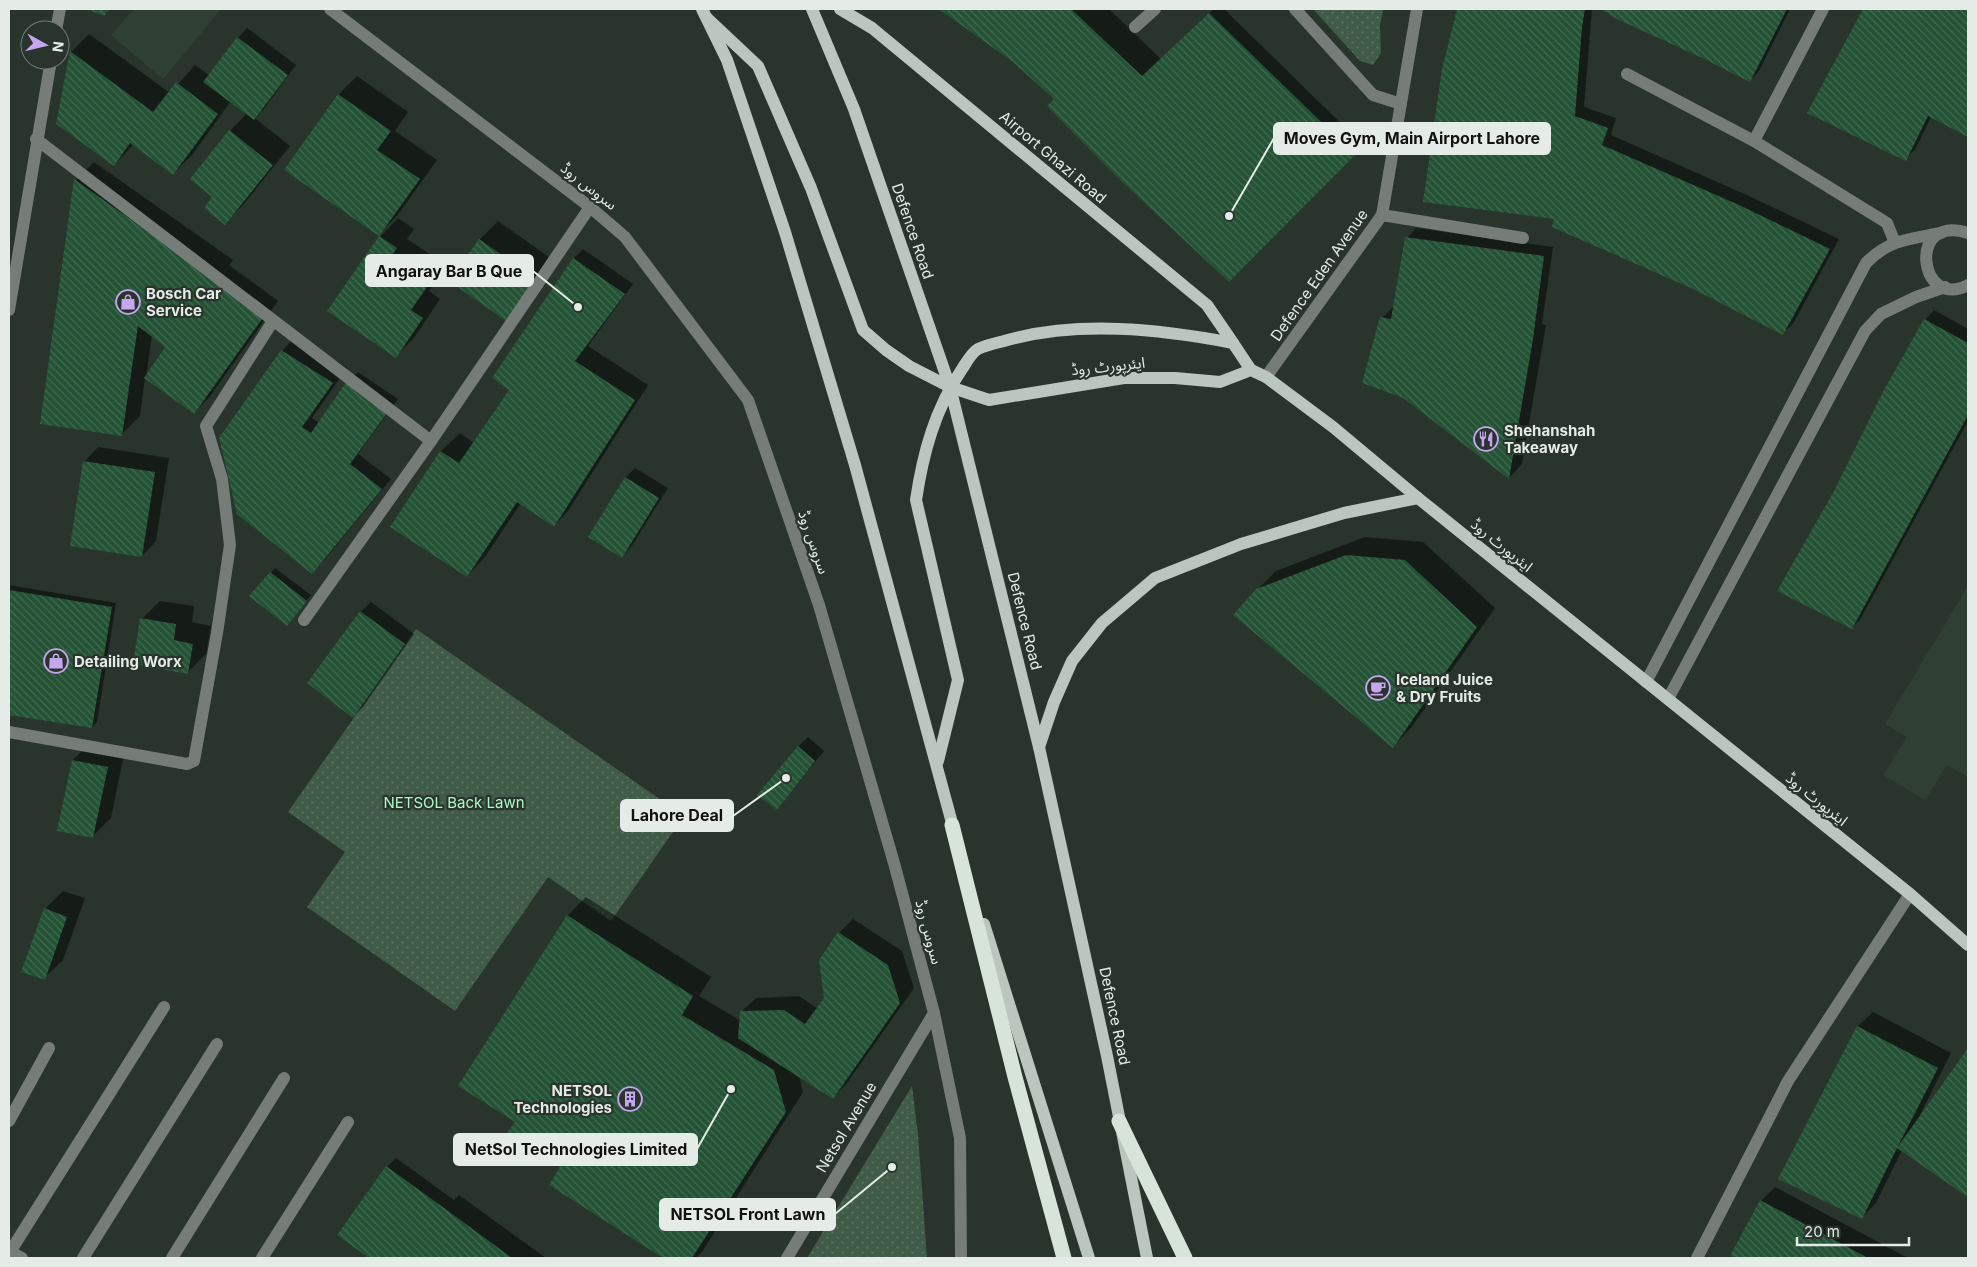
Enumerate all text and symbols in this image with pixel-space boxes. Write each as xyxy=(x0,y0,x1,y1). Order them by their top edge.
north arrow xyxy=(20,20,70,70)
text: N xyxy=(49,40,68,53)
street label: Airport Ghazi Road xyxy=(996,107,1110,207)
callout: Moves Gym, Main Airport Lahore xyxy=(1274,123,1550,154)
text: Moves Gym, Main Airport Lahore xyxy=(1284,128,1540,148)
street label: سروس روڈ xyxy=(557,158,621,214)
street label: Defence Road xyxy=(888,181,938,281)
street label: Defence Eden Avenue xyxy=(1266,205,1372,345)
callout: Angaray Bar B Que xyxy=(366,255,533,286)
text: Angaray Bar B Que xyxy=(376,261,522,281)
place label: Bosch Car Service xyxy=(146,284,221,320)
shop icon: Bosch Car Service xyxy=(115,289,141,315)
street label: ایئرپورٹ روڈ xyxy=(1070,353,1146,380)
place label: Shehanshah Takeaway xyxy=(1504,421,1595,457)
restaurant icon: Shehanshah Takeaway xyxy=(1473,426,1499,452)
street label: سروس روڈ xyxy=(794,508,834,577)
street label: ایئرپورٹ روڈ xyxy=(1466,514,1537,577)
street label: Defence Road xyxy=(1004,570,1046,672)
shop icon: Detailing Worx xyxy=(43,648,69,674)
place label: Detailing Worx xyxy=(74,652,182,671)
place label: Iceland Juice & Dry Fruits xyxy=(1396,670,1493,706)
cafe icon: Iceland Juice & Dry Fruits xyxy=(1365,675,1391,701)
street label: ایئرپورٹ روڈ xyxy=(1781,768,1852,831)
park label: NETSOL Back Lawn xyxy=(383,793,525,812)
callout: Lahore Deal xyxy=(621,800,733,831)
text: Lahore Deal xyxy=(631,805,723,825)
street label: سروس روڈ xyxy=(911,898,947,967)
street label: Defence Road xyxy=(1095,965,1135,1067)
street label: Netsol Avenue xyxy=(812,1078,880,1176)
place label: NETSOL Technologies xyxy=(513,1081,612,1117)
building icon: NETSOL Technologies xyxy=(617,1086,643,1112)
callout: NetSol Technologies Limited xyxy=(454,1134,697,1165)
text: NetSol Technologies Limited xyxy=(465,1139,687,1159)
callout: NETSOL Front Lawn xyxy=(660,1199,835,1230)
text: NETSOL Front Lawn xyxy=(671,1204,825,1224)
scale bar xyxy=(1797,1214,1910,1246)
text: 20 m xyxy=(1804,1222,1840,1241)

